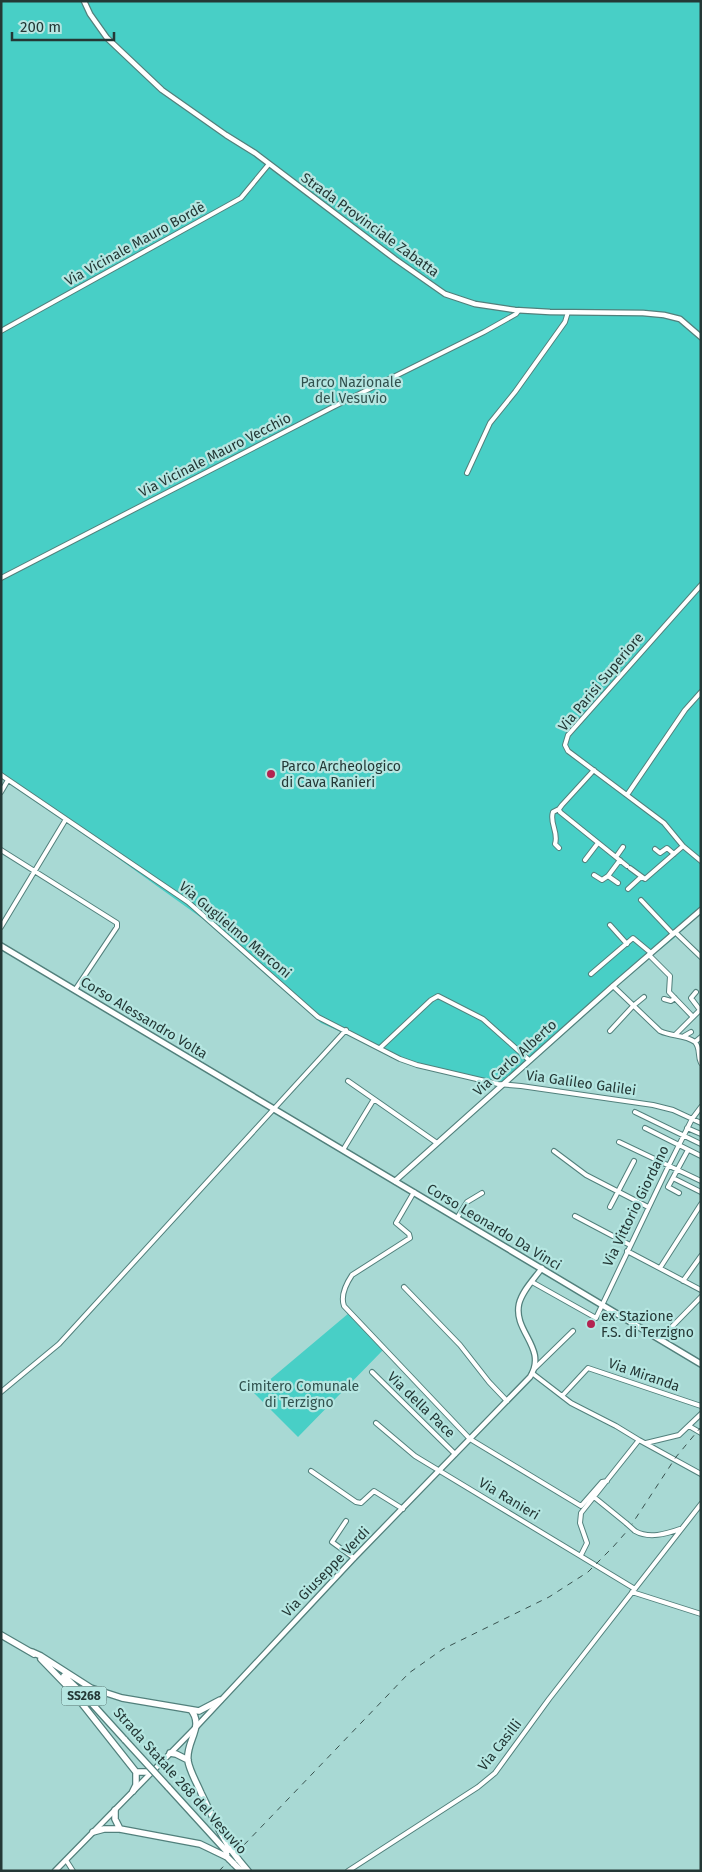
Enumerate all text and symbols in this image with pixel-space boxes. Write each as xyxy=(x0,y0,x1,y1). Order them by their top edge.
scale bar xyxy=(12,10,115,42)
text: 200 m xyxy=(20,18,61,36)
street label: Strada Provinciale Zabatta xyxy=(298,169,442,281)
street label: Via Vicinale Mauro Bordè xyxy=(62,198,208,290)
park label: Parco Nazionale del Vesuvio xyxy=(300,374,402,407)
street label: Via Vicinale Mauro Vecchio xyxy=(136,409,294,501)
street label: Via Parisi Superiore xyxy=(555,629,647,735)
place label: Parco Archeologico di Cava Ranieri xyxy=(281,758,401,791)
marker: Parco Archeologico di Cava Ranieri xyxy=(265,768,277,780)
street label: Via Guglielmo Marconi xyxy=(175,878,295,982)
street label: Corso Alessandro Volta xyxy=(77,973,211,1063)
street label: Via Carlo Alberto xyxy=(470,1016,560,1100)
street label: Via Galileo Galilei xyxy=(525,1067,637,1099)
street label: Via Vittorio Giordano xyxy=(599,1143,673,1269)
street label: Corso Leonardo Da Vinci xyxy=(424,1180,564,1274)
place label: ex Stazione F.S. di Terzigno xyxy=(601,1308,694,1341)
marker: ex Stazione F.S. di Terzigno xyxy=(585,1318,597,1330)
street label: Via Miranda xyxy=(606,1355,682,1395)
street label: Via della Pace xyxy=(384,1368,458,1442)
park label: Cimitero Comunale di Terzigno xyxy=(239,1378,359,1411)
street label: Via Ranieri xyxy=(475,1474,543,1524)
street label: Via Giuseppe Verdi xyxy=(279,1523,373,1621)
road number: SS268 xyxy=(62,1686,106,1705)
street label: Strada Statale 268 del Vesuvio xyxy=(110,1704,250,1858)
street label: Via Casilli xyxy=(475,1716,525,1774)

